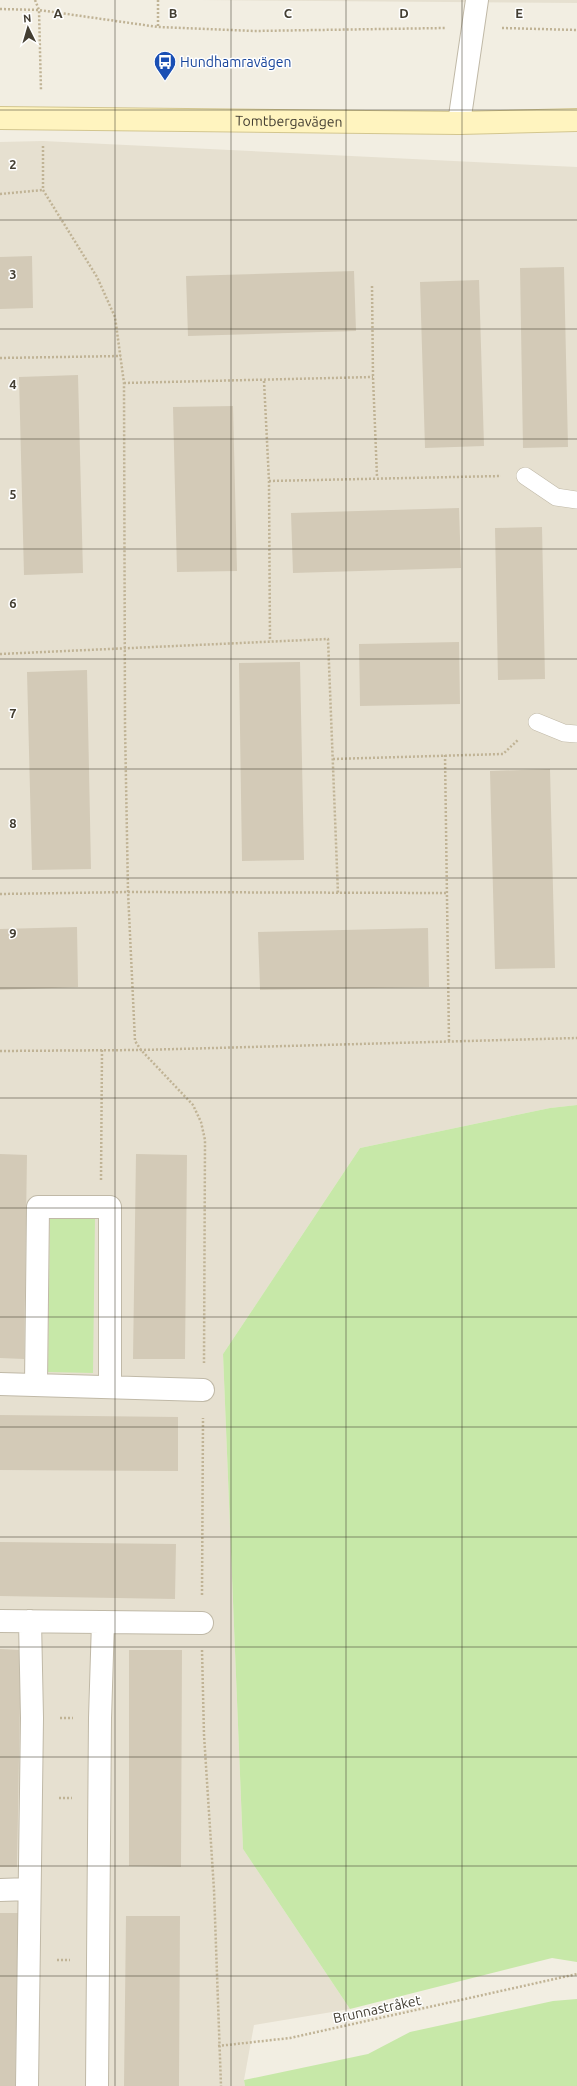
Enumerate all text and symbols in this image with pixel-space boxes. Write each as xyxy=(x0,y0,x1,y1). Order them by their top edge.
text: A xyxy=(53,6,63,20)
text: B xyxy=(169,6,178,20)
text: C xyxy=(284,6,293,20)
text: D xyxy=(399,6,409,20)
text: E xyxy=(515,6,523,20)
north arrow xyxy=(8,8,48,48)
text: N xyxy=(23,12,32,24)
bus stop icon: Hundhamravägen xyxy=(152,49,178,82)
place label: Hundhamravägen xyxy=(180,54,291,70)
street label: Tomtbergavägen xyxy=(235,113,343,130)
text: 2 xyxy=(9,157,17,171)
text: 3 xyxy=(9,267,17,281)
text: 4 xyxy=(9,377,17,391)
text: 5 xyxy=(9,487,17,501)
text: 6 xyxy=(9,596,17,610)
text: 7 xyxy=(9,706,17,720)
text: 8 xyxy=(9,816,17,830)
text: 9 xyxy=(9,926,17,940)
street label: Brunnastråket xyxy=(332,1992,423,2026)

